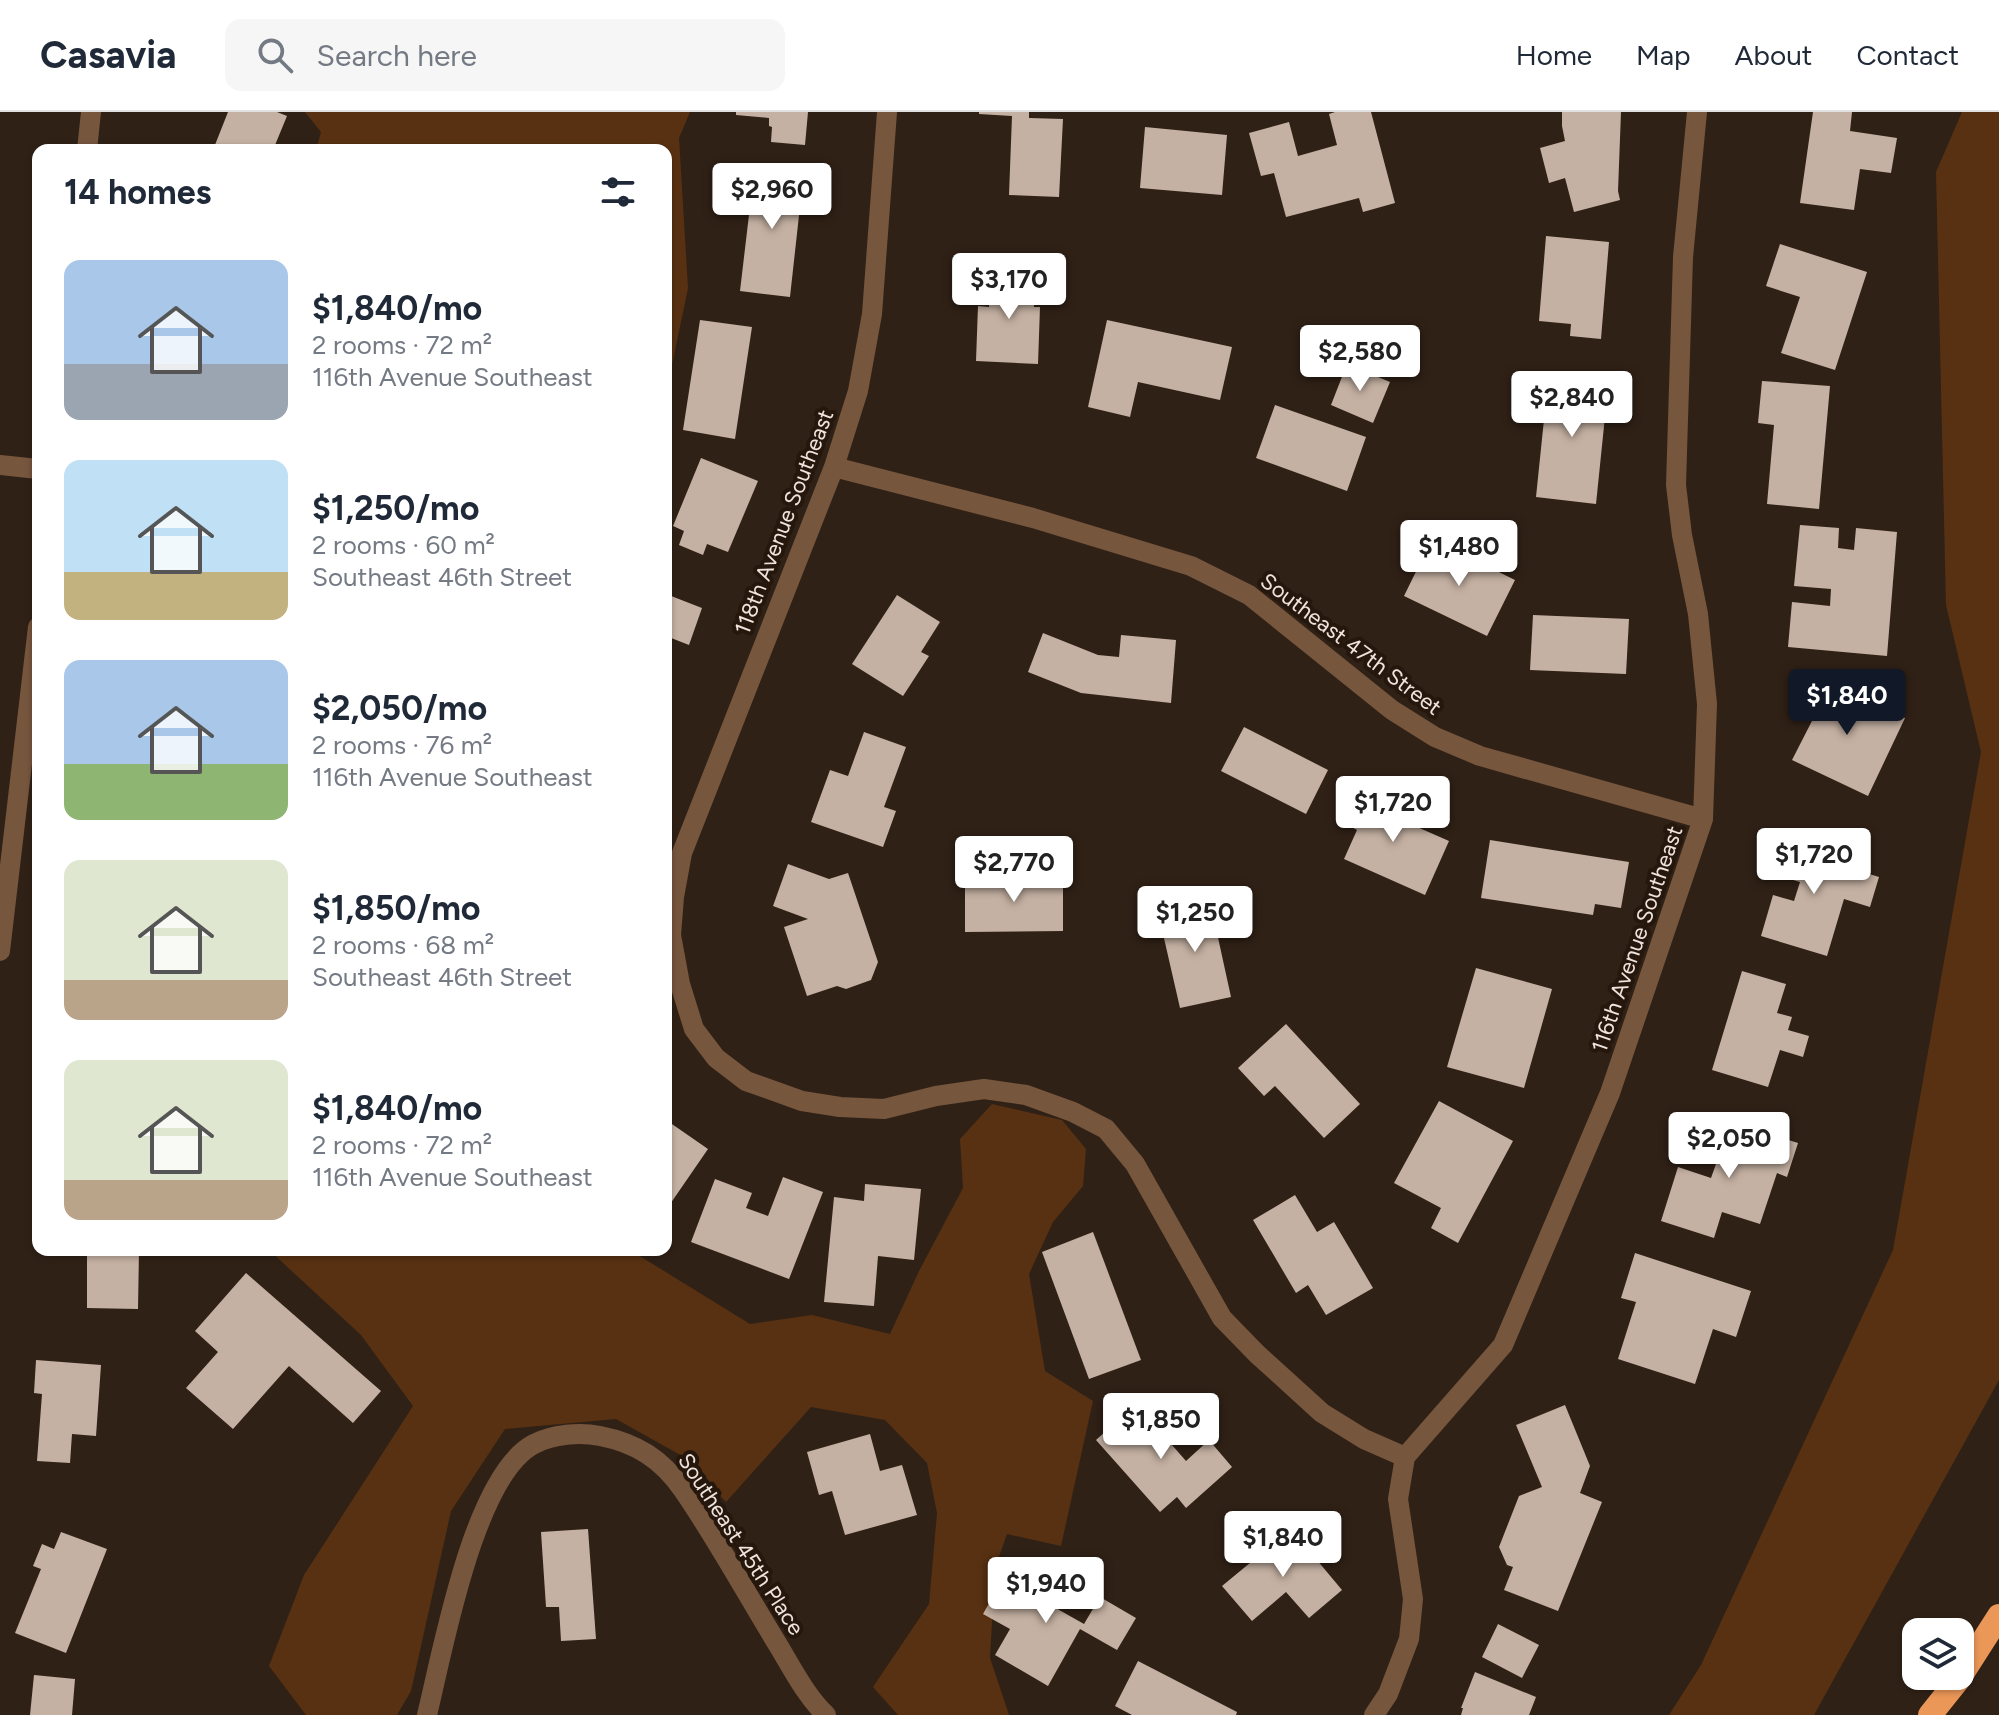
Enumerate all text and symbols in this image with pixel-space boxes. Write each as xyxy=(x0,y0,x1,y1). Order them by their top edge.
search box xyxy=(225,19,785,91)
text: Casavia xyxy=(40,32,177,78)
icon: search xyxy=(253,33,297,77)
text: Search here xyxy=(317,37,477,74)
text: Home xyxy=(1516,38,1592,72)
text: Map xyxy=(1636,38,1691,72)
text: About xyxy=(1735,38,1812,72)
text: Contact xyxy=(1856,38,1959,72)
pin: $2,960 xyxy=(707,163,837,231)
icon: filters xyxy=(596,170,640,214)
text: 14 homes xyxy=(64,172,211,213)
text: $2,960 xyxy=(730,173,814,205)
pin: $3,170 xyxy=(944,253,1074,321)
text: $3,170 xyxy=(970,263,1048,295)
text: $1,840/mo xyxy=(312,288,482,329)
icon: home xyxy=(128,292,224,388)
pin: $2,580 xyxy=(1295,325,1425,393)
text: 2 rooms · 72 m² xyxy=(312,329,492,361)
text: $2,580 xyxy=(1318,335,1402,367)
text: 116th Avenue Southeast xyxy=(312,361,593,393)
pin: $2,840 xyxy=(1507,371,1637,439)
text: $2,840 xyxy=(1529,381,1615,413)
street label: 118th Avenue Southeast xyxy=(729,406,839,638)
text: $1,250/mo xyxy=(312,488,479,529)
icon: home xyxy=(128,492,224,588)
pin: $1,480 xyxy=(1394,520,1524,588)
text: 2 rooms · 60 m² xyxy=(312,529,495,561)
text: $1,480 xyxy=(1418,530,1500,562)
text: Southeast 46th Street xyxy=(312,561,572,593)
street label: Southeast 47th Street xyxy=(1255,567,1447,721)
pin: $1,840 xyxy=(1782,669,1912,737)
text: $1,840 xyxy=(1806,679,1888,711)
text: $2,050/mo xyxy=(312,688,487,729)
icon: home xyxy=(128,692,224,788)
text: 2 rooms · 76 m² xyxy=(312,729,492,761)
text: 116th Avenue Southeast xyxy=(312,761,593,793)
pin: $1,720 xyxy=(1328,776,1458,844)
text: $1,720 xyxy=(1354,786,1432,818)
street label: 116th Avenue Southeast xyxy=(1586,822,1688,1056)
pin: $1,720 xyxy=(1749,828,1879,896)
pin: $2,770 xyxy=(949,836,1079,904)
text: $1,720 xyxy=(1775,838,1853,870)
text: $2,770 xyxy=(973,846,1055,878)
pin: $1,250 xyxy=(1130,886,1260,954)
text: $1,850/mo xyxy=(312,888,481,929)
icon: home xyxy=(128,892,224,988)
text: $1,250 xyxy=(1155,896,1235,928)
text: 2 rooms · 68 m² xyxy=(312,929,494,961)
text: Southeast 46th Street xyxy=(312,961,572,993)
text: $1,840/mo xyxy=(312,1088,482,1129)
icon: home xyxy=(128,1092,224,1188)
pin: $2,050 xyxy=(1664,1112,1794,1180)
text: $2,050 xyxy=(1687,1122,1771,1154)
text: 2 rooms · 72 m² xyxy=(312,1129,492,1161)
text: 116th Avenue Southeast xyxy=(312,1161,593,1193)
pin: $1,850 xyxy=(1096,1393,1226,1461)
text: $1,850 xyxy=(1121,1403,1201,1435)
street label: Southeast 45th Place xyxy=(672,1448,810,1640)
pin: $1,840 xyxy=(1218,1511,1348,1579)
text: $1,840 xyxy=(1242,1521,1324,1553)
pin: $1,940 xyxy=(981,1557,1111,1625)
text: $1,940 xyxy=(1006,1567,1086,1599)
map controls xyxy=(1902,1618,1974,1690)
button: layers xyxy=(1902,1618,1974,1690)

